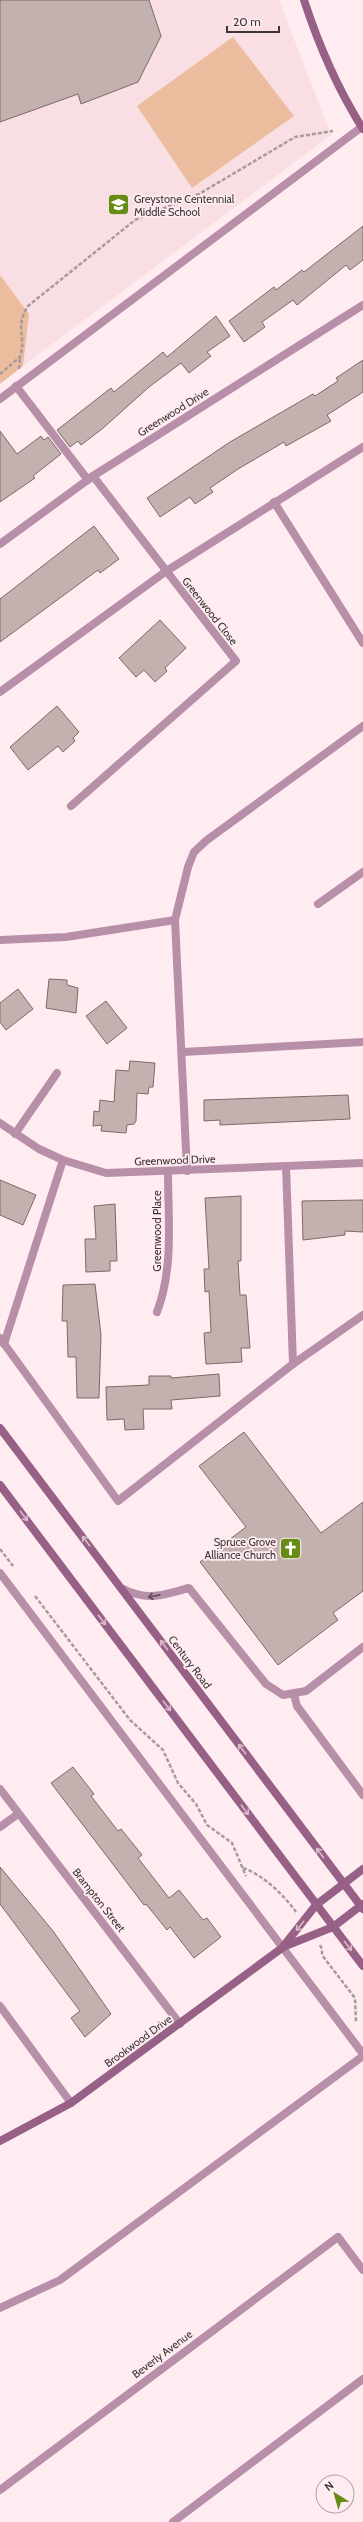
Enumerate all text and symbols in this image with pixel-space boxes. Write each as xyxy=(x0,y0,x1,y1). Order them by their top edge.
scale bar xyxy=(227,8,279,34)
text: 20 m xyxy=(233,14,261,29)
school or university icon: Greystone Centennial Middle School xyxy=(106,192,132,218)
place label: Greystone Centennial Middle School xyxy=(134,192,235,219)
street label: Greenwood Drive xyxy=(135,384,211,439)
street label: Greenwood Close xyxy=(179,574,241,648)
street label: Greenwood Drive xyxy=(134,1152,216,1168)
street label: Greenwood Place xyxy=(150,1190,164,1272)
one-way arrow xyxy=(19,1511,28,1522)
place label: Spruce Grove Alliance Church xyxy=(205,1535,276,1562)
church icon: Spruce Grove Alliance Church xyxy=(278,1535,304,1561)
one-way arrow xyxy=(81,1536,90,1547)
one-way arrow xyxy=(148,1592,161,1600)
one-way arrow xyxy=(98,1614,106,1625)
street label: Century Road xyxy=(165,1633,215,1691)
one-way arrow xyxy=(160,1640,168,1651)
one-way arrow xyxy=(163,1700,171,1711)
one-way arrow xyxy=(238,1744,246,1755)
one-way arrow xyxy=(241,1804,249,1815)
one-way arrow xyxy=(316,1847,324,1858)
street label: Brampton Street xyxy=(70,1865,129,1935)
one-way arrow xyxy=(295,1921,304,1932)
one-way arrow xyxy=(344,1941,352,1952)
street label: Brookwood Drive xyxy=(101,2012,175,2070)
street label: Beverly Avenue xyxy=(129,2327,195,2381)
north arrow xyxy=(315,2474,355,2514)
text: N xyxy=(322,2478,336,2494)

